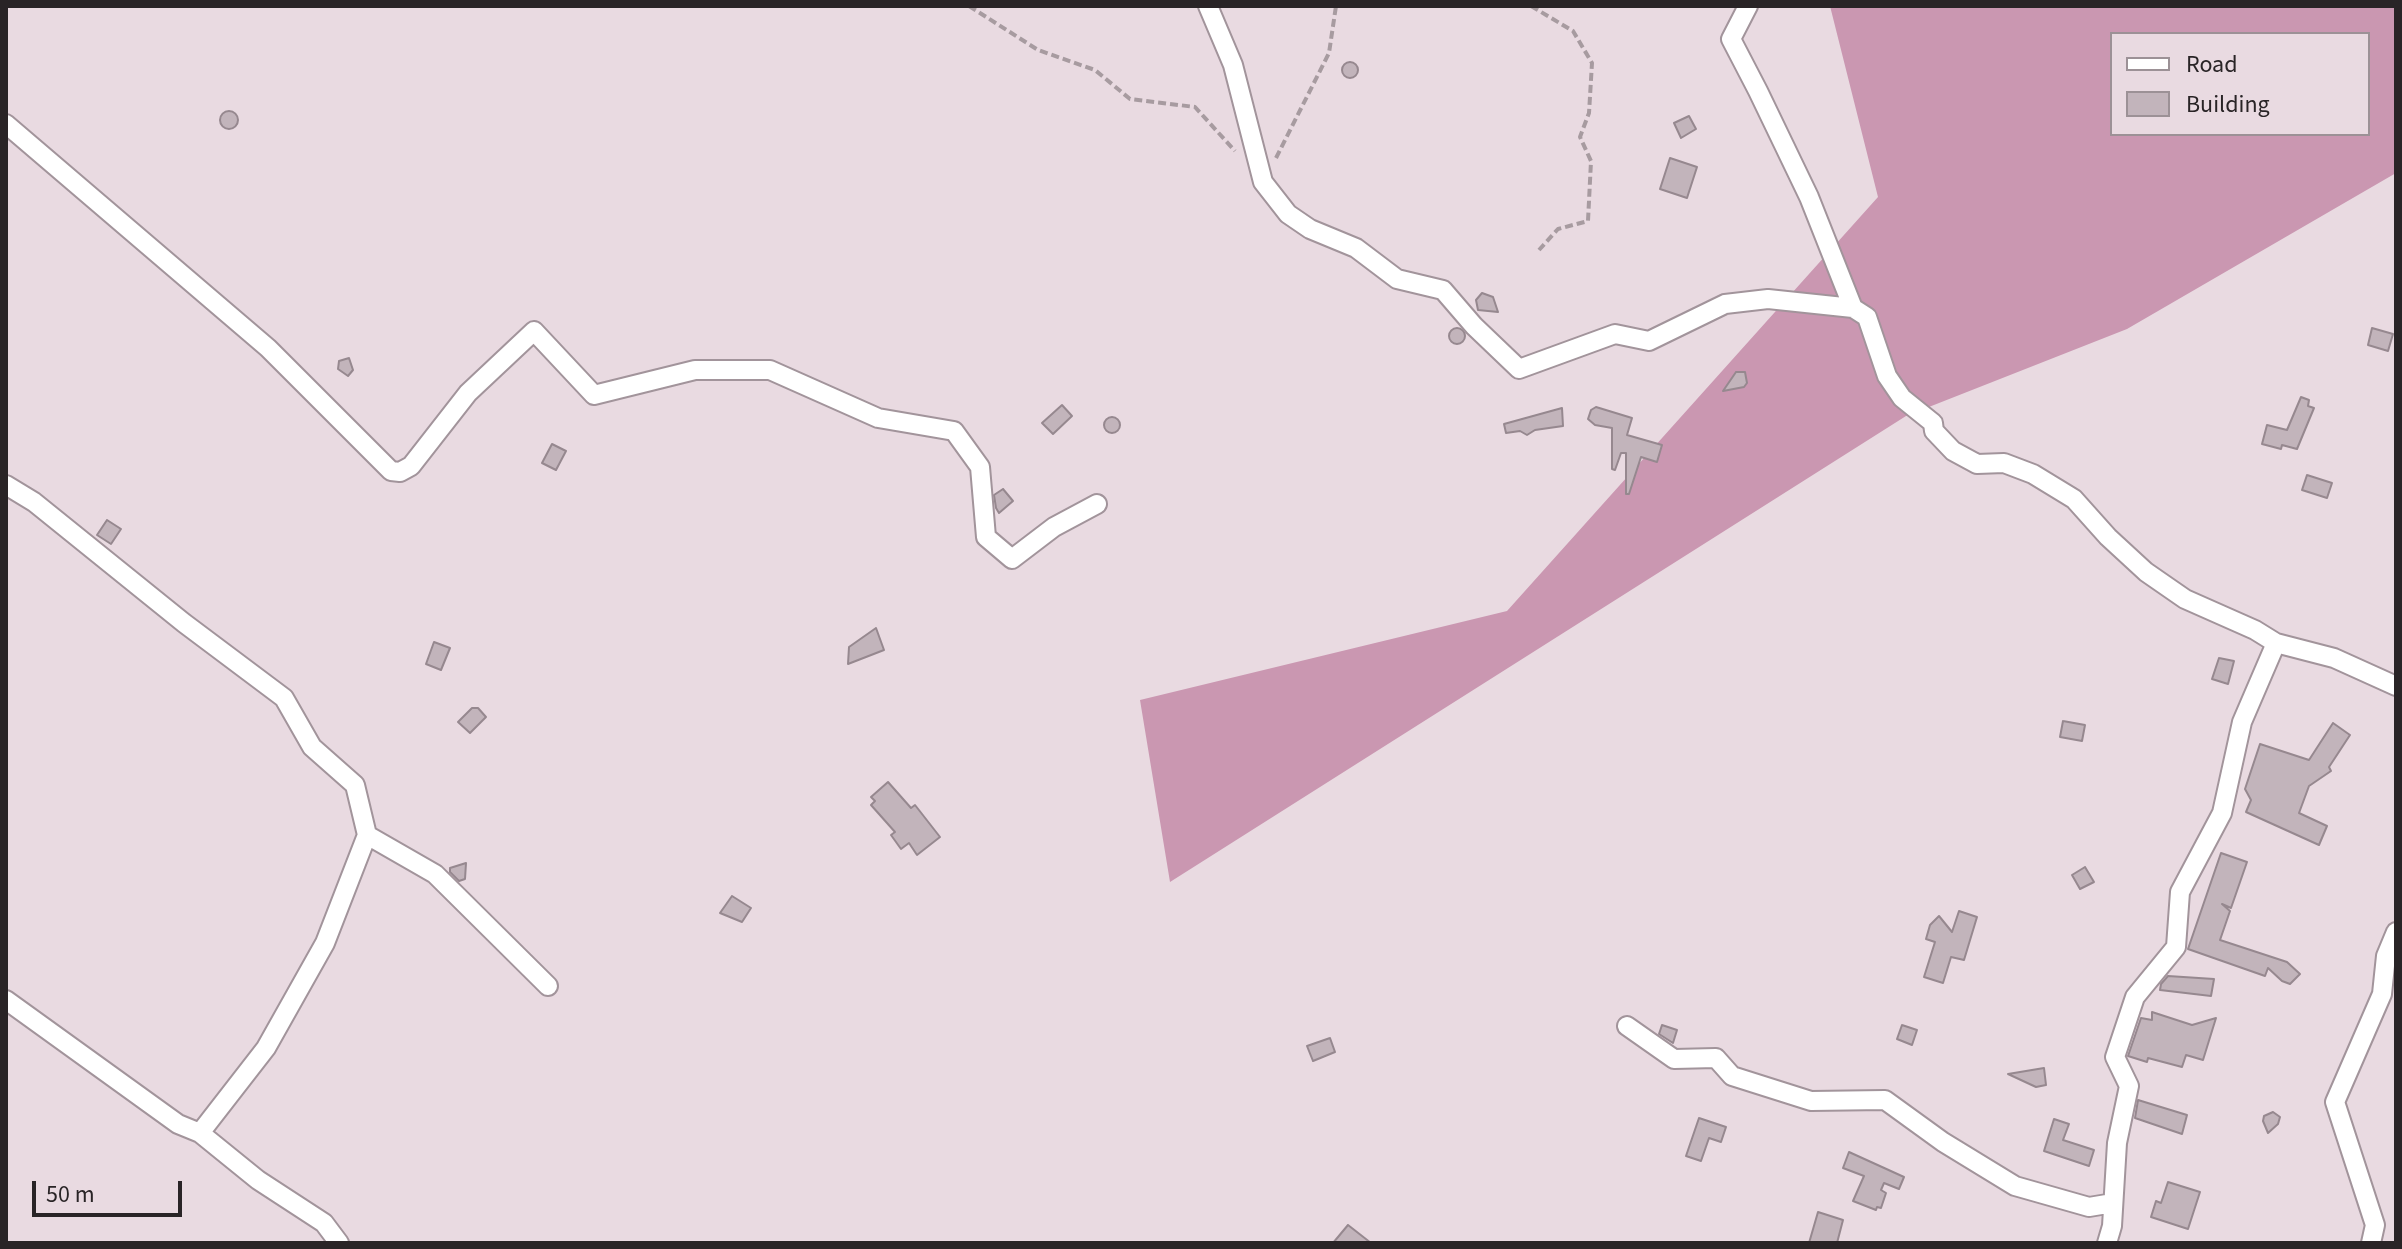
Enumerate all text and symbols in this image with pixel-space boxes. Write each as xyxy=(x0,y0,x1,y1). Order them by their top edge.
legend xyxy=(2110,32,2370,136)
text: Road xyxy=(2186,47,2238,82)
text: Building xyxy=(2186,87,2270,122)
scale bar xyxy=(36,1165,186,1215)
text: 50 m xyxy=(46,1177,95,1212)

